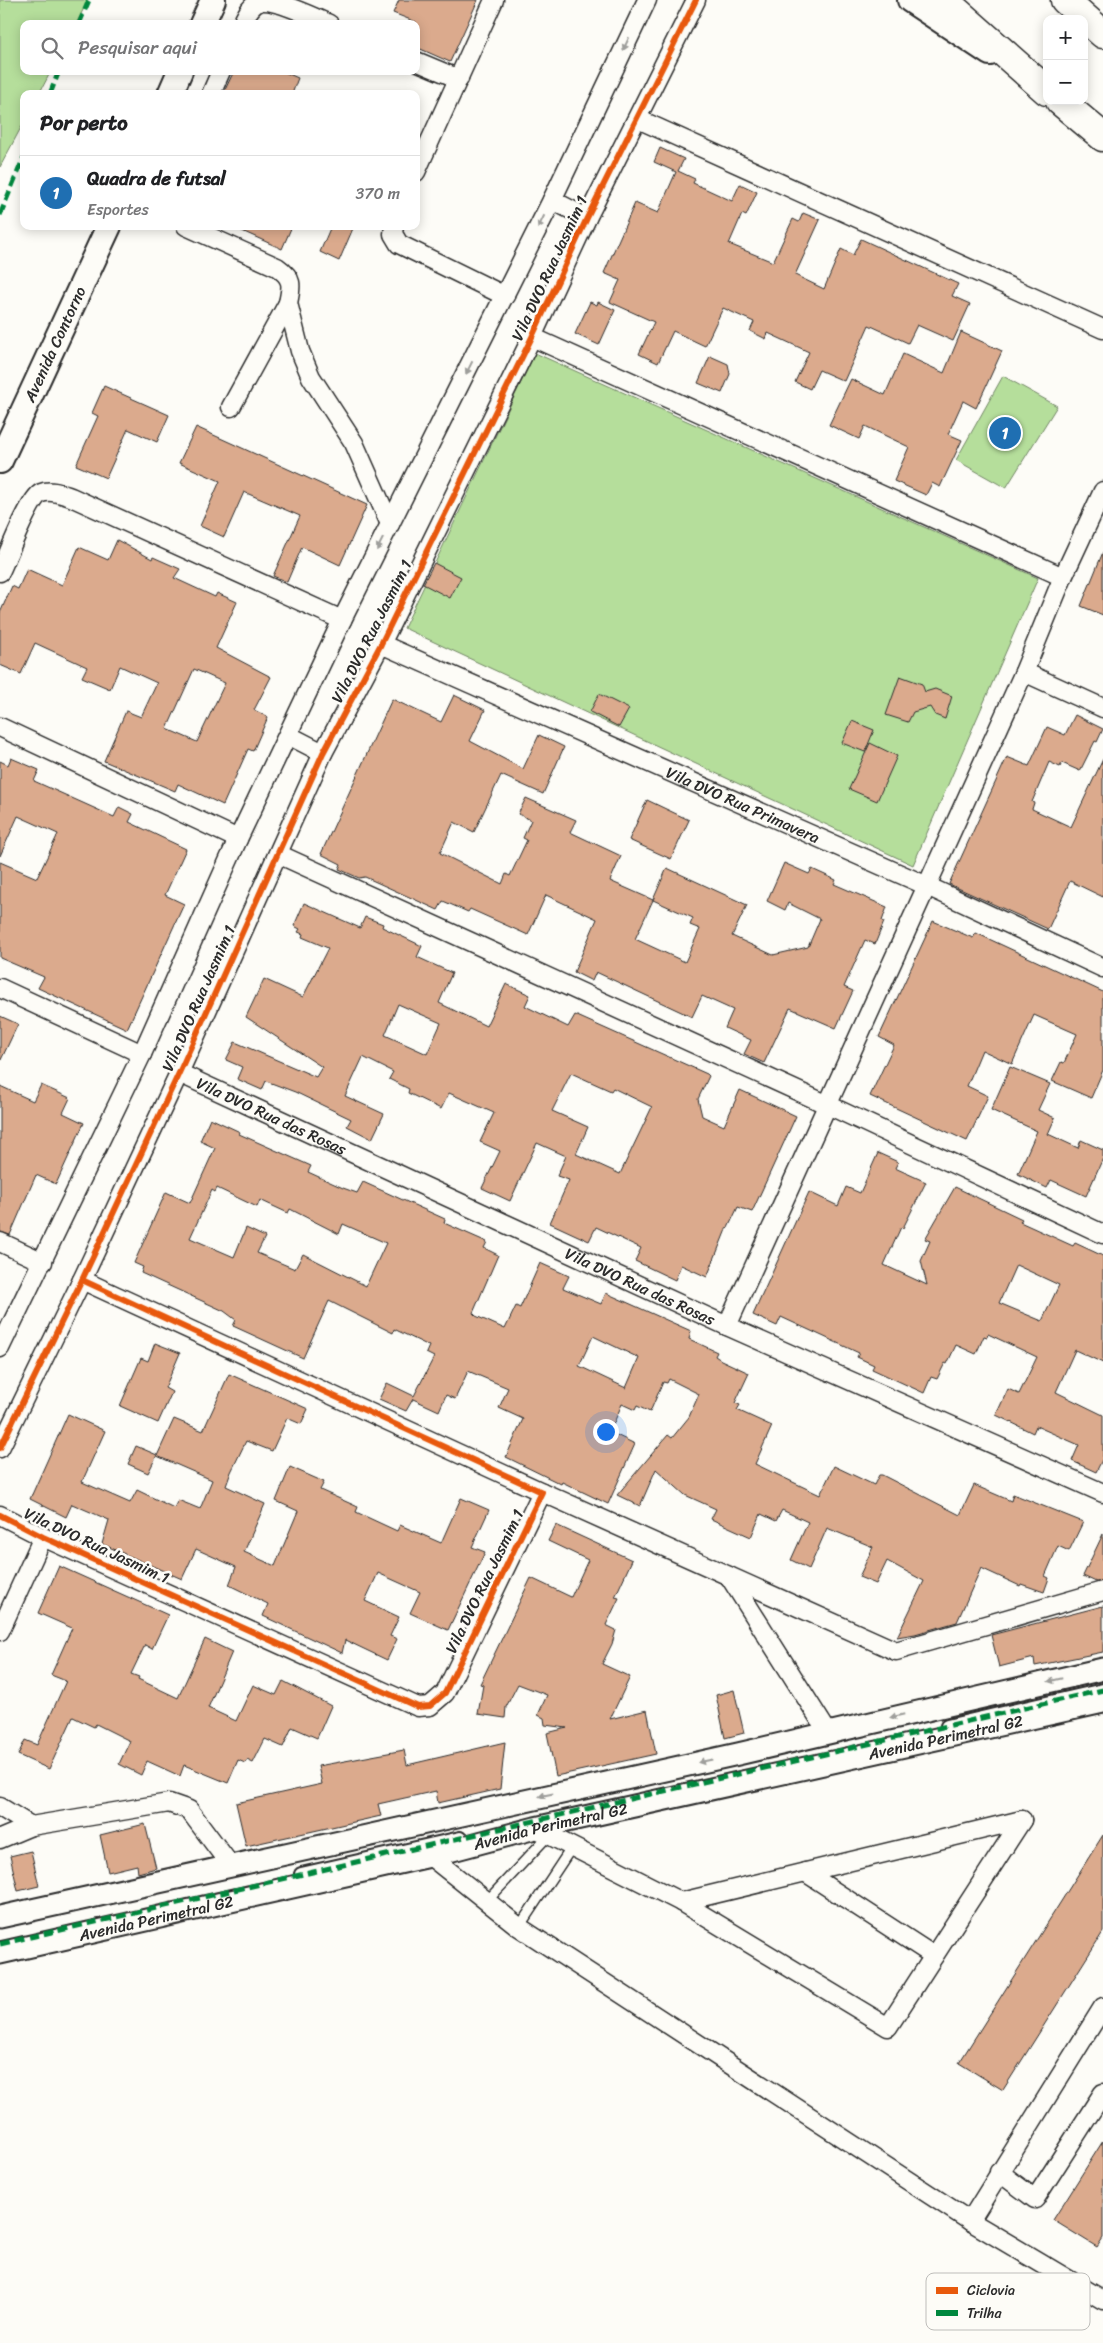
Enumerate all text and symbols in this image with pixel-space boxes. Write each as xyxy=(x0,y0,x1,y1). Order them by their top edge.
map controls xyxy=(1043,15,1088,105)
button: + xyxy=(1043,15,1088,60)
search box xyxy=(20,20,420,75)
text: Pesquisar aqui xyxy=(78,31,197,64)
icon: search xyxy=(38,34,66,62)
one-way arrow xyxy=(622,37,630,51)
button: − xyxy=(1043,60,1088,105)
text: Por perto xyxy=(40,104,128,142)
text: Quadra de futsal xyxy=(87,162,226,195)
text: 1 xyxy=(53,179,59,208)
text: 370 m xyxy=(356,179,400,208)
street label: Vila DVO Rua Jasmim 1 xyxy=(503,191,596,346)
text: Esportes xyxy=(87,195,149,224)
one-way arrow xyxy=(537,215,545,229)
street label: Avenida Contorno xyxy=(15,281,94,408)
one-way arrow xyxy=(465,361,473,375)
pin: 1 xyxy=(989,414,1021,452)
one-way arrow xyxy=(376,537,384,551)
street label: Vila DVO Rua Jasmim 1 xyxy=(323,554,420,708)
street label: Vila DVO Rua Primavera xyxy=(661,758,825,852)
street label: Vila DVO Rua Jasmim 1 xyxy=(153,920,244,1076)
street label: Vila DVO Rua das Rosas xyxy=(191,1069,352,1164)
street label: Vila DVO Rua das Rosas xyxy=(560,1239,721,1334)
your location xyxy=(593,1419,619,1445)
street label: Vila DVO Rua Jasmim 1 xyxy=(19,1499,174,1592)
street label: Vila DVO Rua Jasmim 1 xyxy=(437,1504,532,1658)
one-way arrow xyxy=(1048,1676,1063,1684)
street label: Avenida Perimetral G2 xyxy=(864,1706,1026,1769)
one-way arrow xyxy=(889,1712,904,1720)
one-way arrow xyxy=(697,1757,712,1765)
one-way arrow xyxy=(538,1791,553,1799)
street label: Avenida Perimetral G2 xyxy=(469,1794,630,1859)
street label: Avenida Perimetral G2 xyxy=(75,1887,236,1950)
legend xyxy=(926,2273,1090,2330)
text: Ciclovia xyxy=(967,2278,1015,2303)
text: Trilha xyxy=(967,2301,1002,2326)

